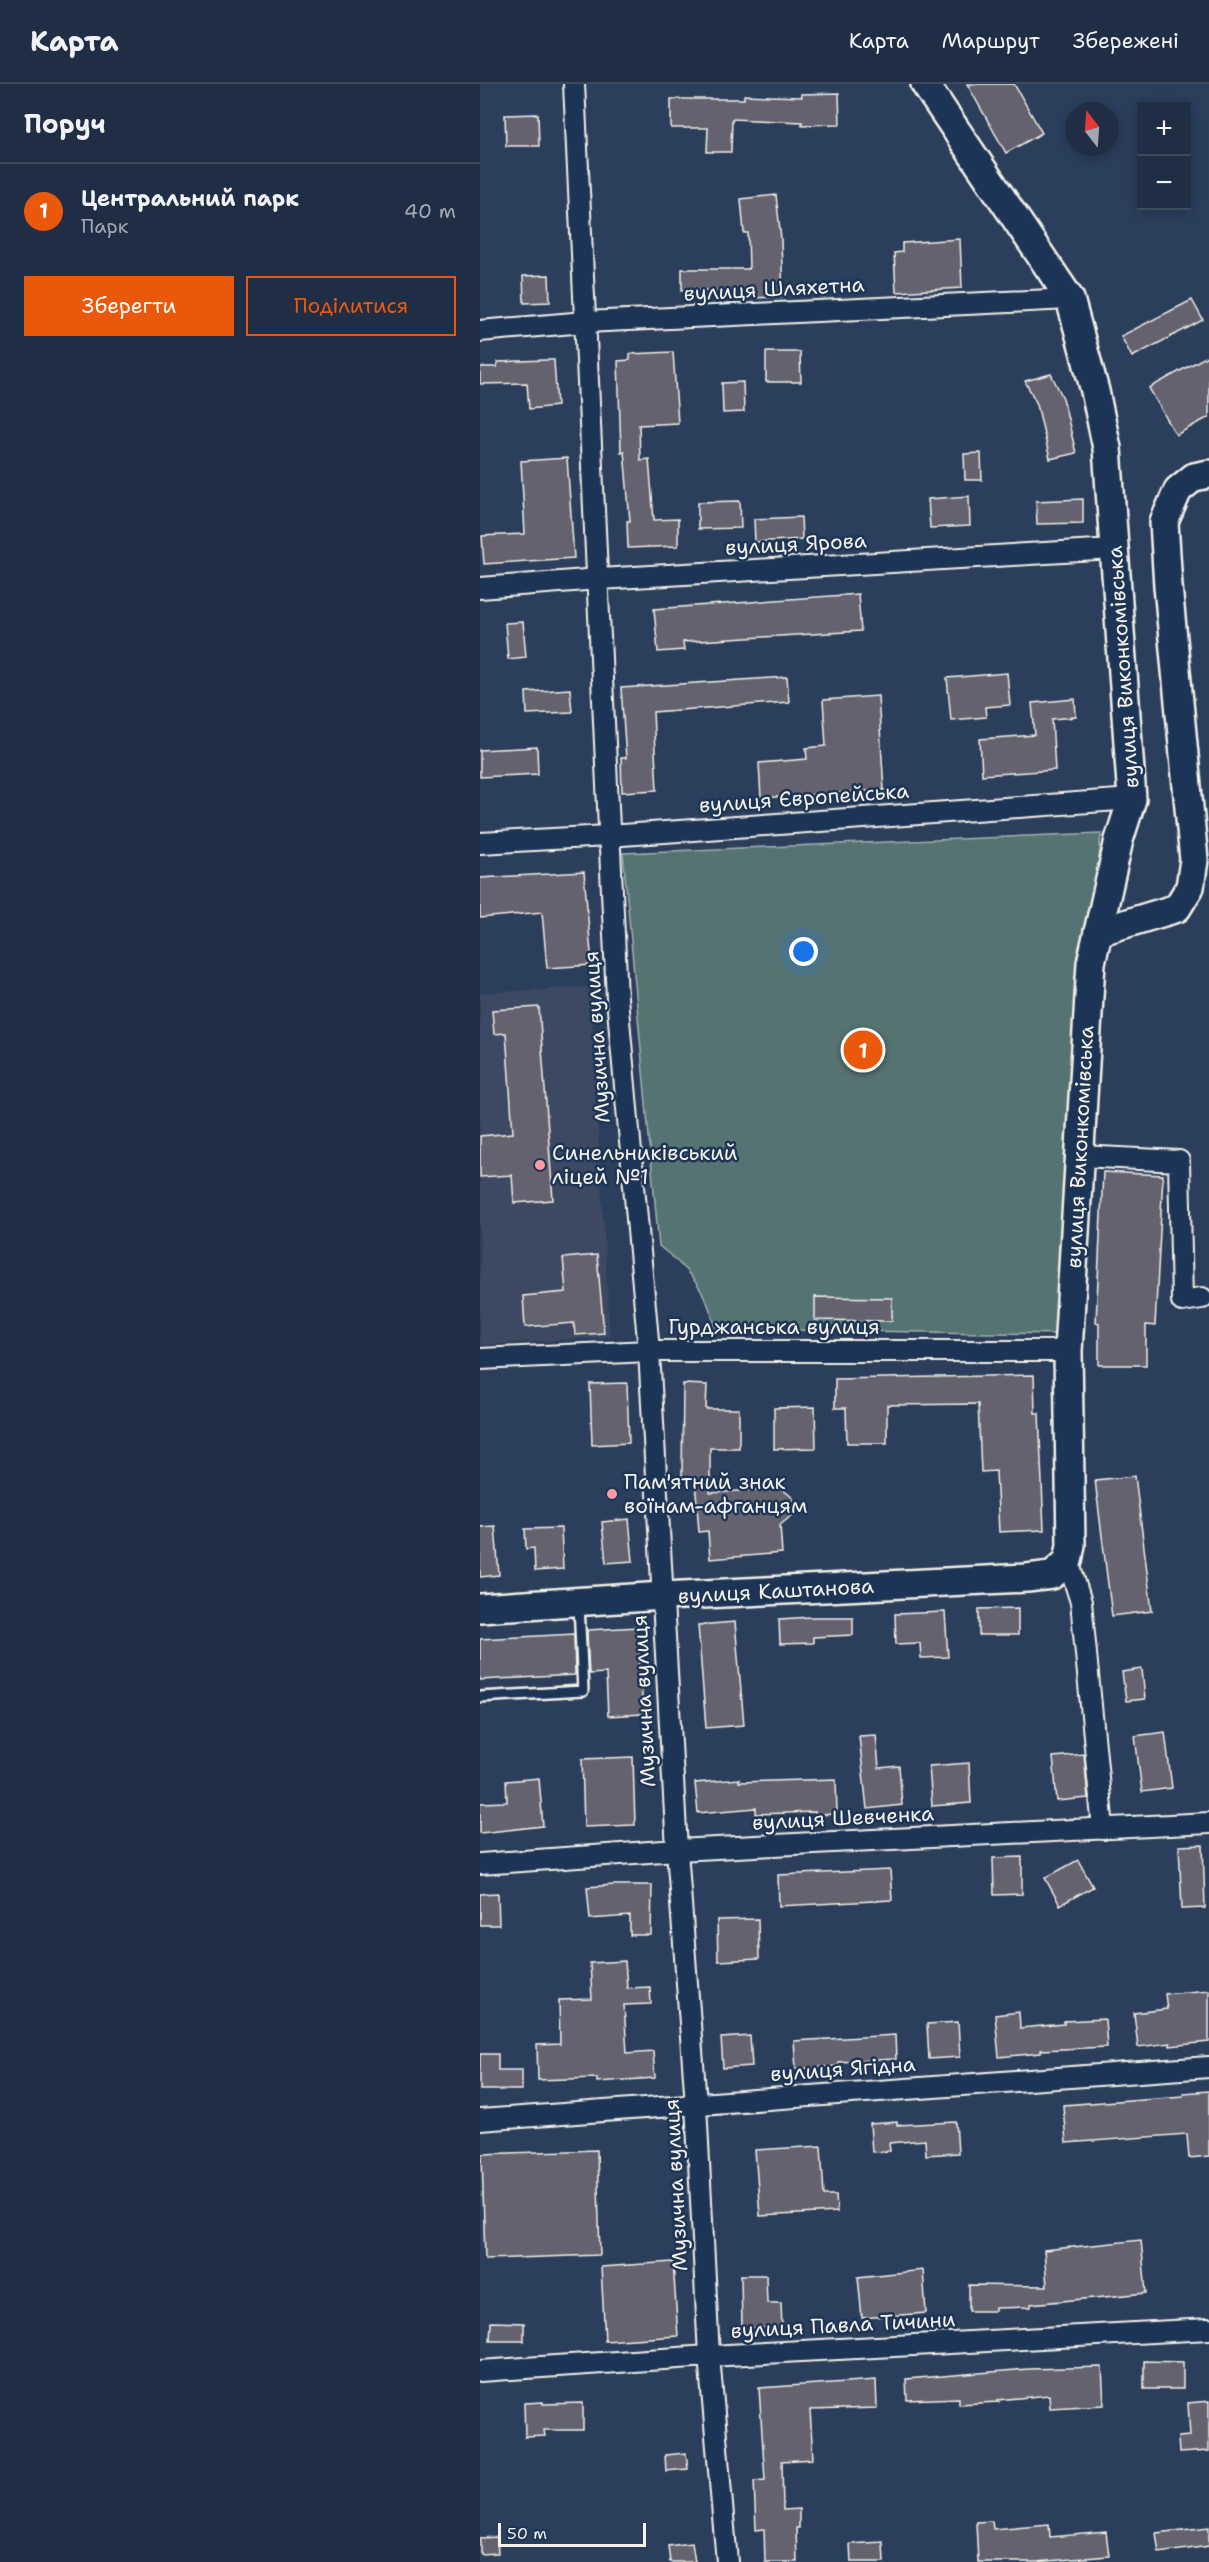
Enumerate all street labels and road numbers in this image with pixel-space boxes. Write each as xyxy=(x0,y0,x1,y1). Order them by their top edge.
street label: вулиця Шляхетна xyxy=(683,270,865,308)
street label: вулиця Ярова xyxy=(724,526,868,562)
street label: вулиця Виконкомівська xyxy=(1101,545,1145,789)
street label: вулиця Європейська xyxy=(698,777,910,819)
street label: Музична вулиця xyxy=(577,950,617,1124)
street label: вулиця Виконкомівська xyxy=(1060,1025,1100,1269)
street label: Гурджанська вулиця xyxy=(668,1313,880,1341)
street label: вулиця Каштанова xyxy=(677,1572,875,1610)
street label: Музична вулиця xyxy=(626,1614,662,1788)
street label: вулиця Шевченка xyxy=(751,1799,935,1837)
street label: вулиця Ягідна xyxy=(769,2050,917,2088)
street label: Музична вулиця xyxy=(658,2098,694,2272)
street label: вулиця Павла Тичини xyxy=(730,2305,956,2345)

